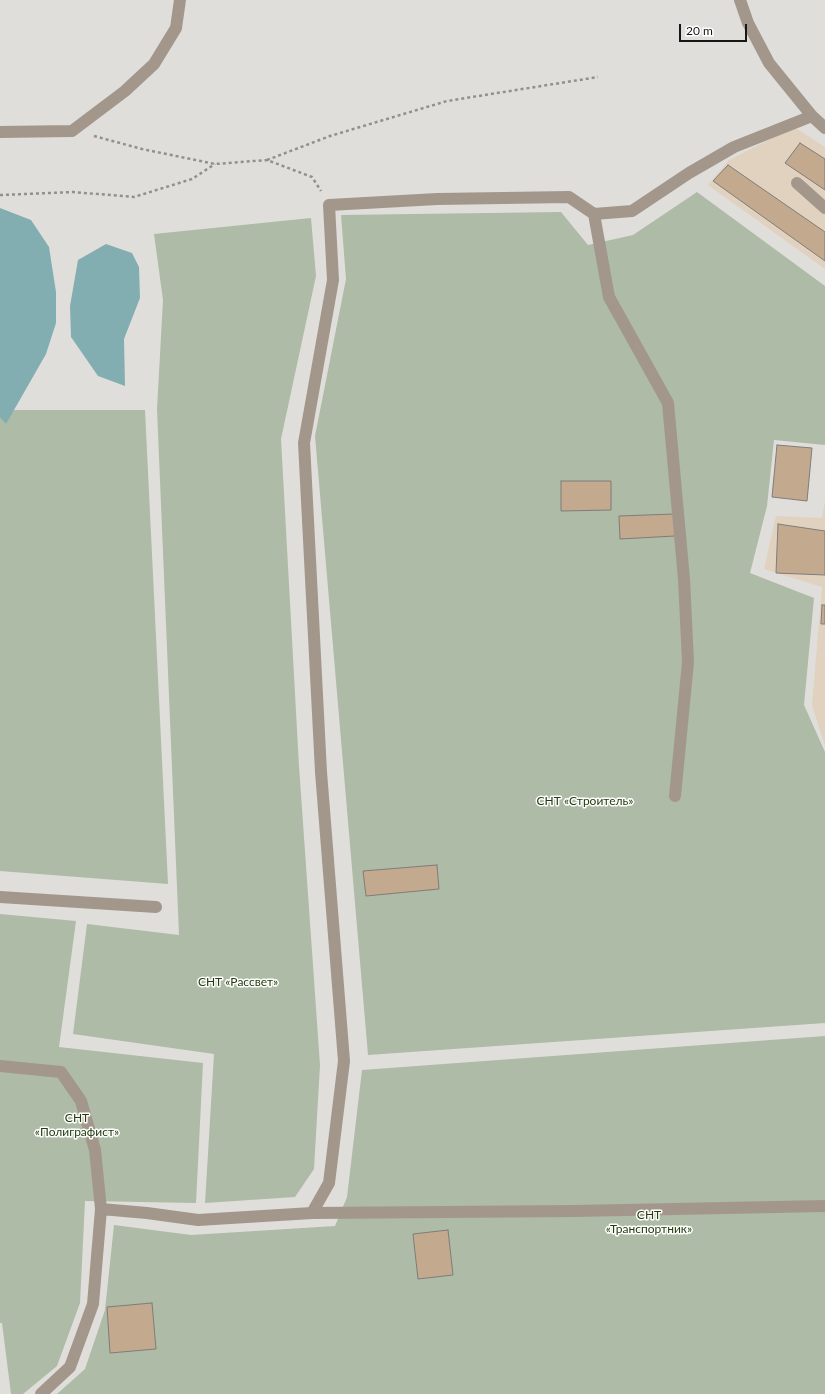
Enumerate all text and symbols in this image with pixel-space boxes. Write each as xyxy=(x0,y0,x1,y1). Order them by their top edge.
scale bar xyxy=(681,16,749,42)
text: 20 m xyxy=(686,23,713,38)
park label: СНТ «Строитель» xyxy=(537,794,633,808)
park label: СНТ «Рассвет» xyxy=(198,975,278,989)
park label: СНТ «Полиграфист» xyxy=(35,1111,119,1139)
park label: СНТ «Транспортник» xyxy=(606,1208,692,1236)

